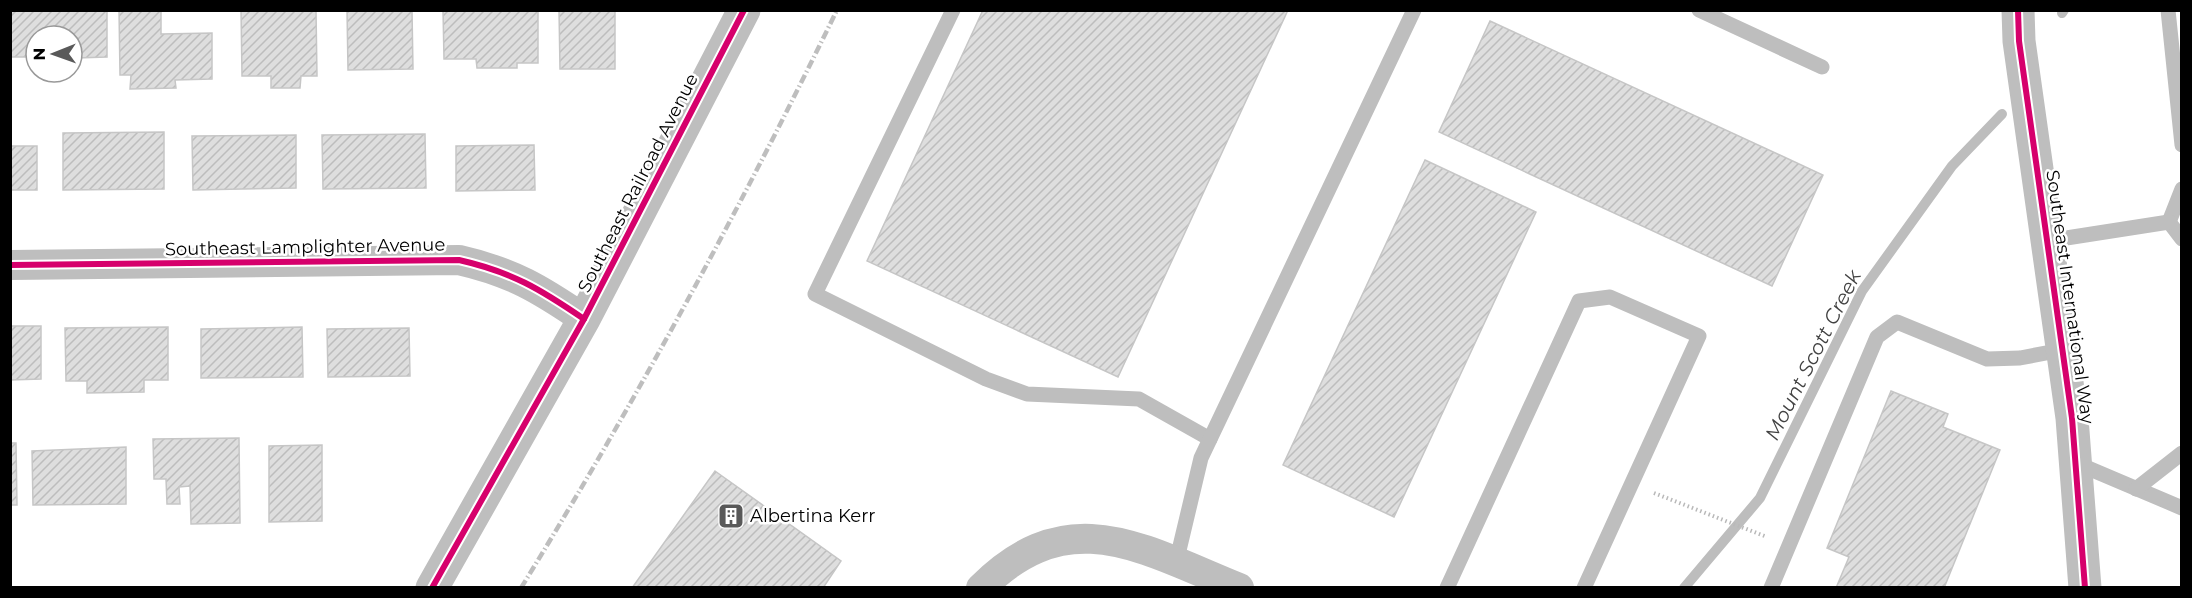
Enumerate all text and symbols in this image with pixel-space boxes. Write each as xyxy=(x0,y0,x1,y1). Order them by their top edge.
north arrow xyxy=(24,24,84,84)
text: N xyxy=(30,48,49,61)
street label: Southeast Railroad Avenue xyxy=(573,70,703,296)
street label: Southeast International Way xyxy=(2041,169,2099,426)
street label: Southeast Lamplighter Avenue xyxy=(165,234,445,260)
water label: Mount Scott Creek xyxy=(1760,265,1867,444)
building icon: Albertina Kerr xyxy=(716,501,746,531)
place label: Albertina Kerr xyxy=(750,505,876,527)

